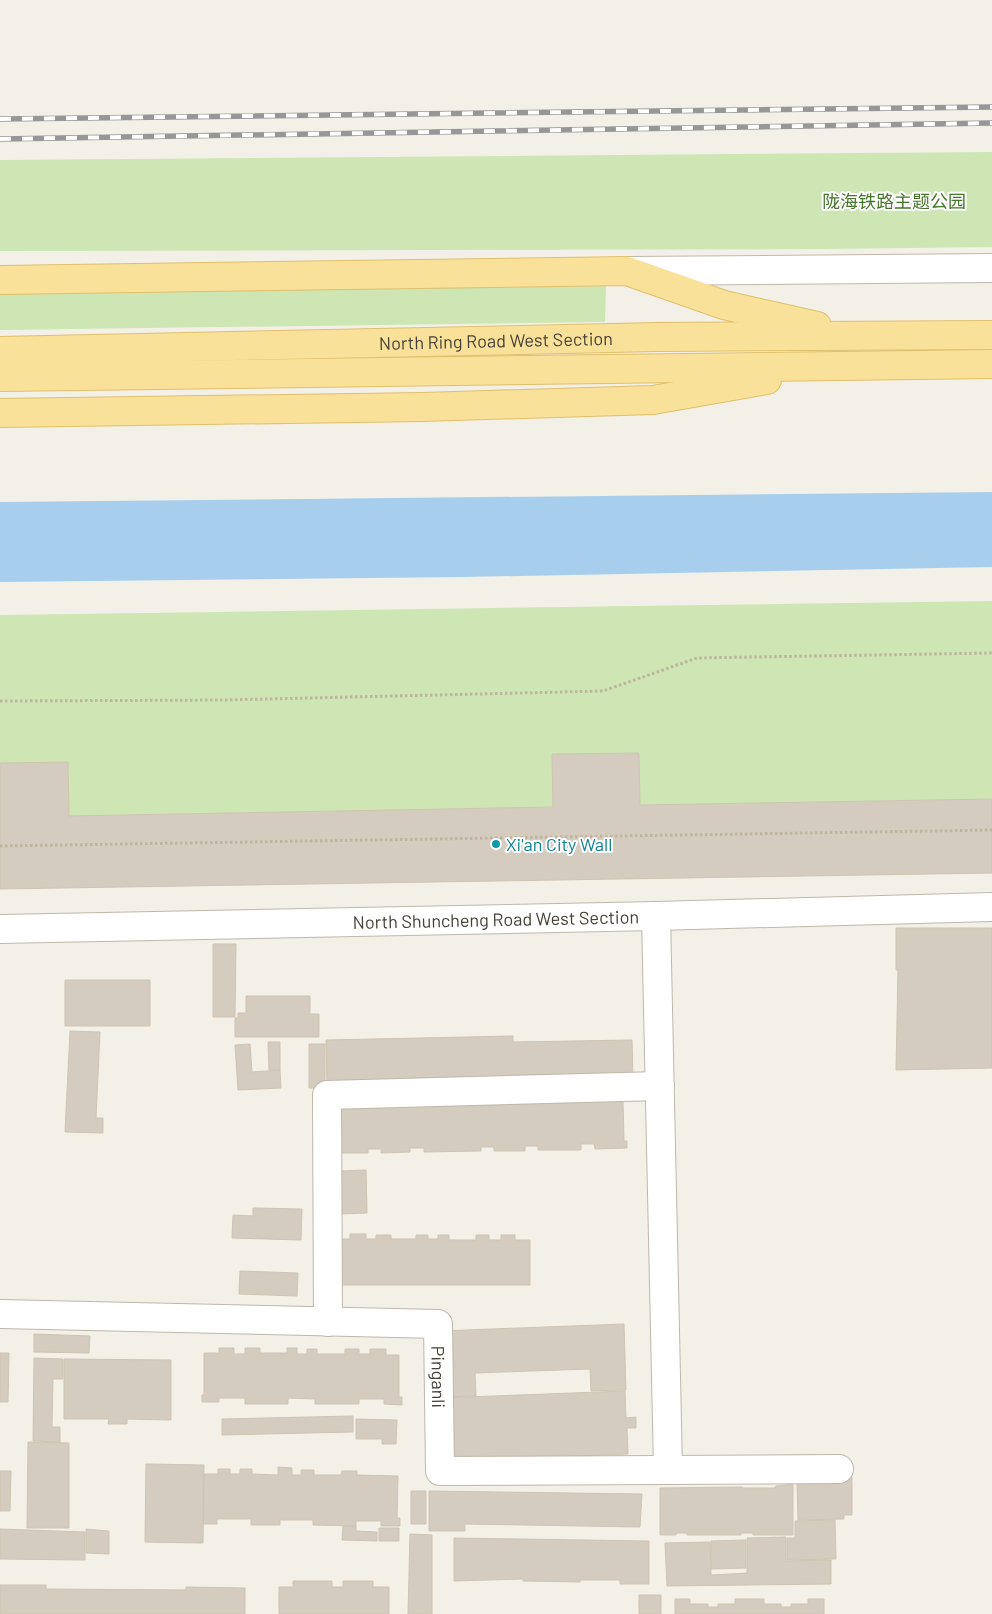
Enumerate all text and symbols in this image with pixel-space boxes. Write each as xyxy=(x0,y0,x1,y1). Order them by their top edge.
park label: 陇海铁路主题公园 xyxy=(822,190,966,212)
street label: North Ring Road West Section xyxy=(379,327,613,354)
place label: Xi'an City Wall xyxy=(506,833,612,855)
marker: Xi'an City Wall xyxy=(490,838,502,850)
street label: North Shuncheng Road West Section xyxy=(353,905,639,933)
street label: Pinganli xyxy=(427,1346,450,1408)

